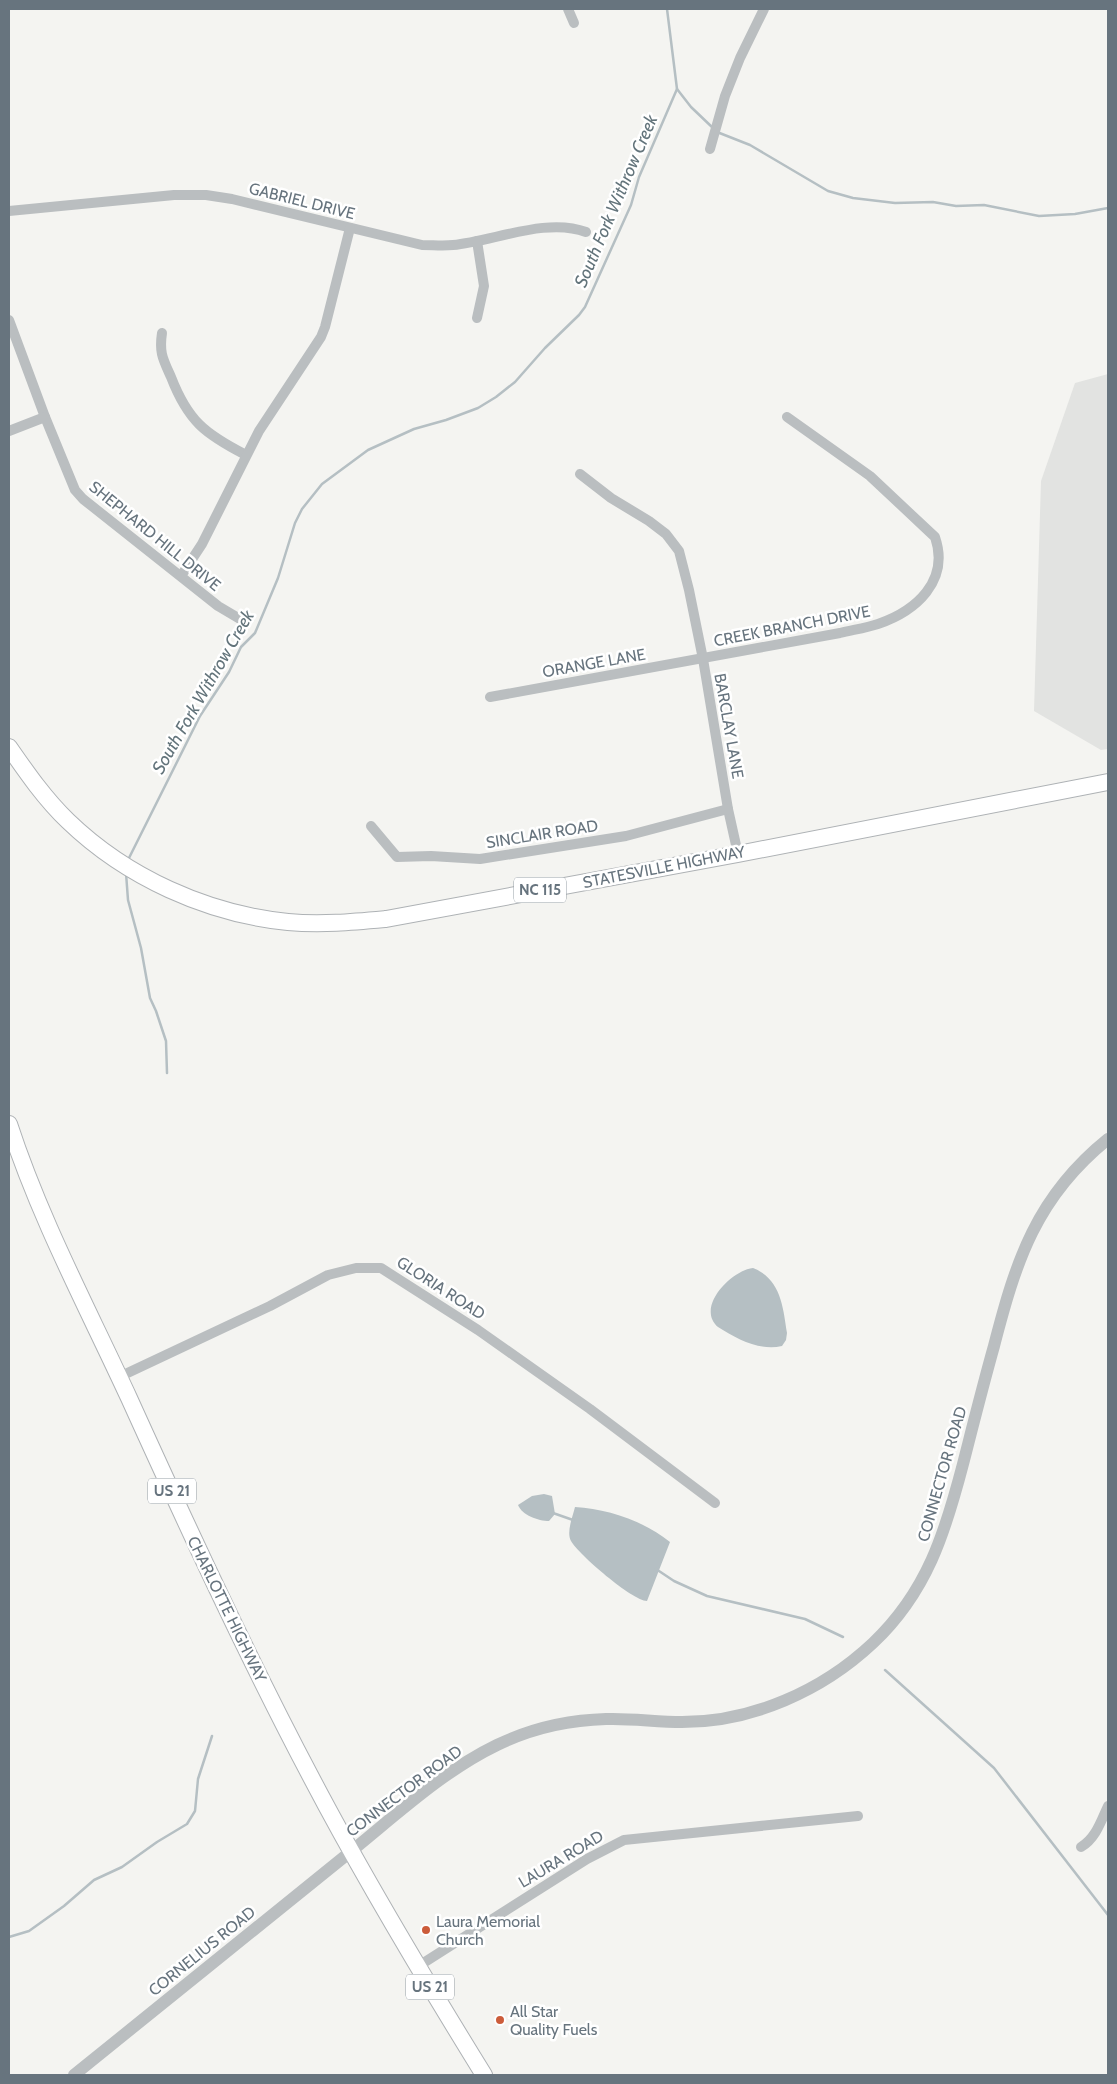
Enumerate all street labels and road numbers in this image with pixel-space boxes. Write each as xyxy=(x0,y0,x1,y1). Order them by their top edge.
street label: GABRIEL DRIVE xyxy=(247,179,357,223)
street label: SHEPHARD HILL DRIVE xyxy=(85,477,225,595)
street label: CREEK BRANCH DRIVE xyxy=(712,601,872,650)
street label: ORANGE LANE xyxy=(541,645,647,681)
street label: BARCLAY LANE xyxy=(710,672,748,780)
street label: SINCLAIR ROAD xyxy=(485,816,599,852)
street label: STATESVILLE HIGHWAY xyxy=(581,842,748,892)
road number: NC 115 xyxy=(514,878,566,902)
street label: GLORIA ROAD xyxy=(393,1252,489,1324)
street label: CONNECTOR ROAD xyxy=(914,1404,970,1544)
road number: US 21 xyxy=(148,1478,196,1504)
street label: CHARLOTTE HIGHWAY xyxy=(183,1533,271,1686)
street label: CONNECTOR ROAD xyxy=(342,1741,466,1841)
street label: LAURA ROAD xyxy=(515,1826,607,1892)
street label: CORNELIUS ROAD xyxy=(145,1902,259,2000)
road number: US 21 xyxy=(406,1974,454,2000)

